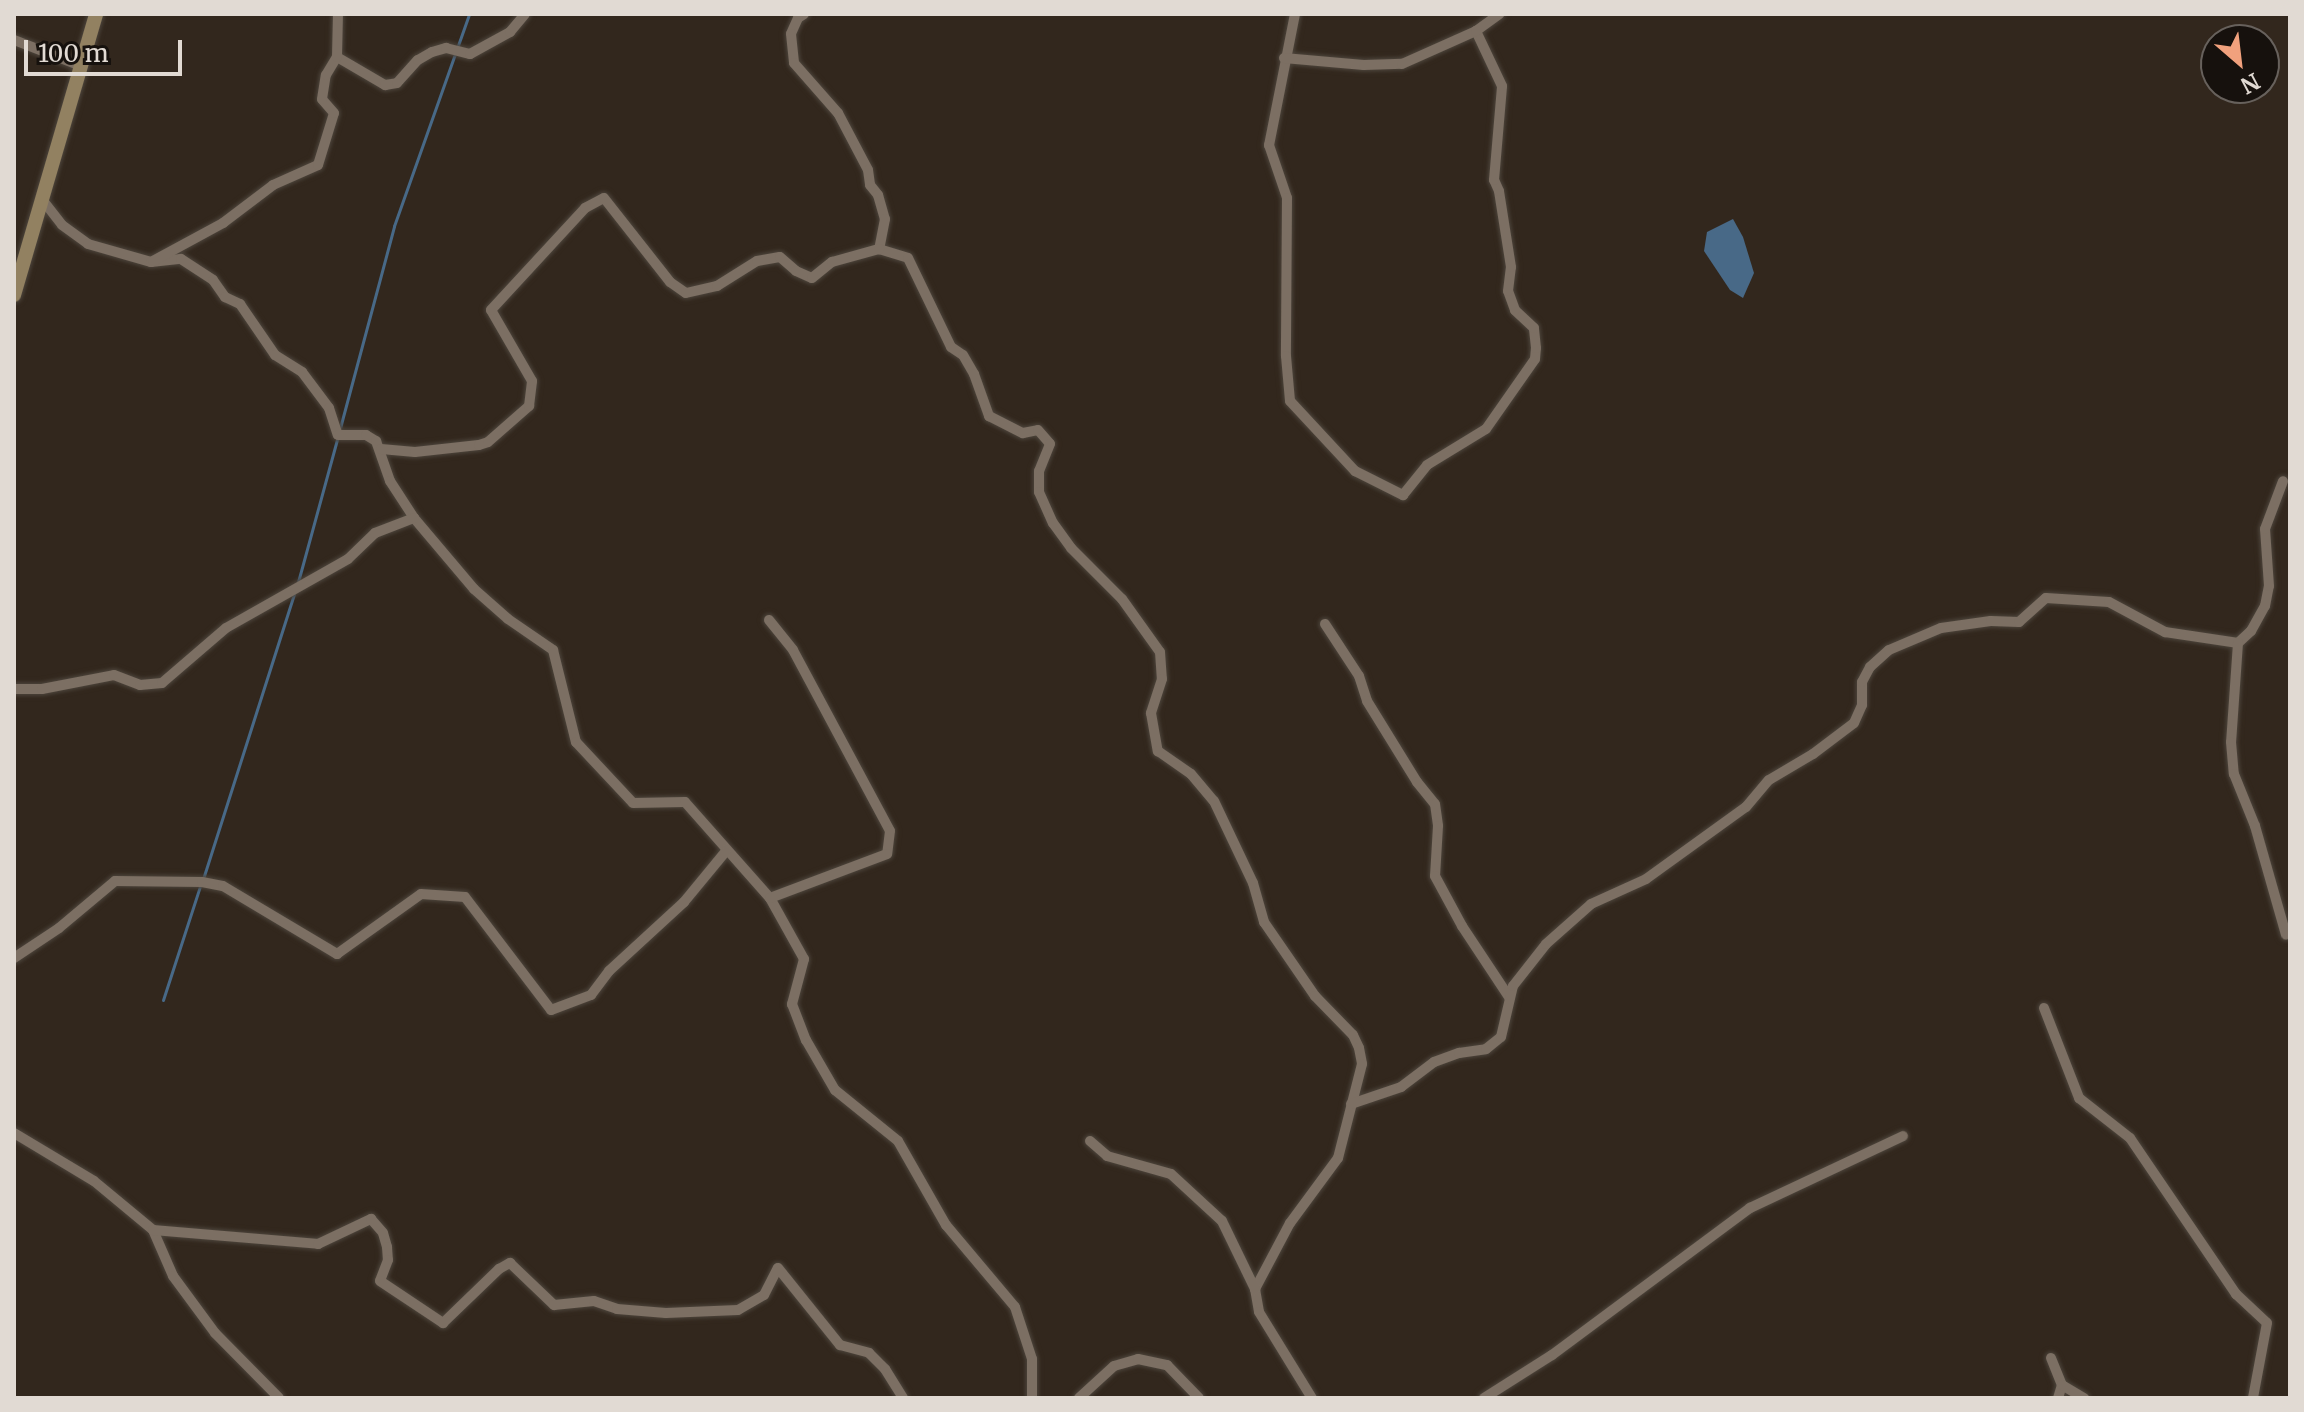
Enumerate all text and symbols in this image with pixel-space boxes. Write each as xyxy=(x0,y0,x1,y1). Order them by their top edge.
scale bar xyxy=(28,24,186,74)
north arrow xyxy=(2200,24,2280,104)
text: 100 m xyxy=(38,38,108,69)
text: N xyxy=(2236,67,2265,100)

